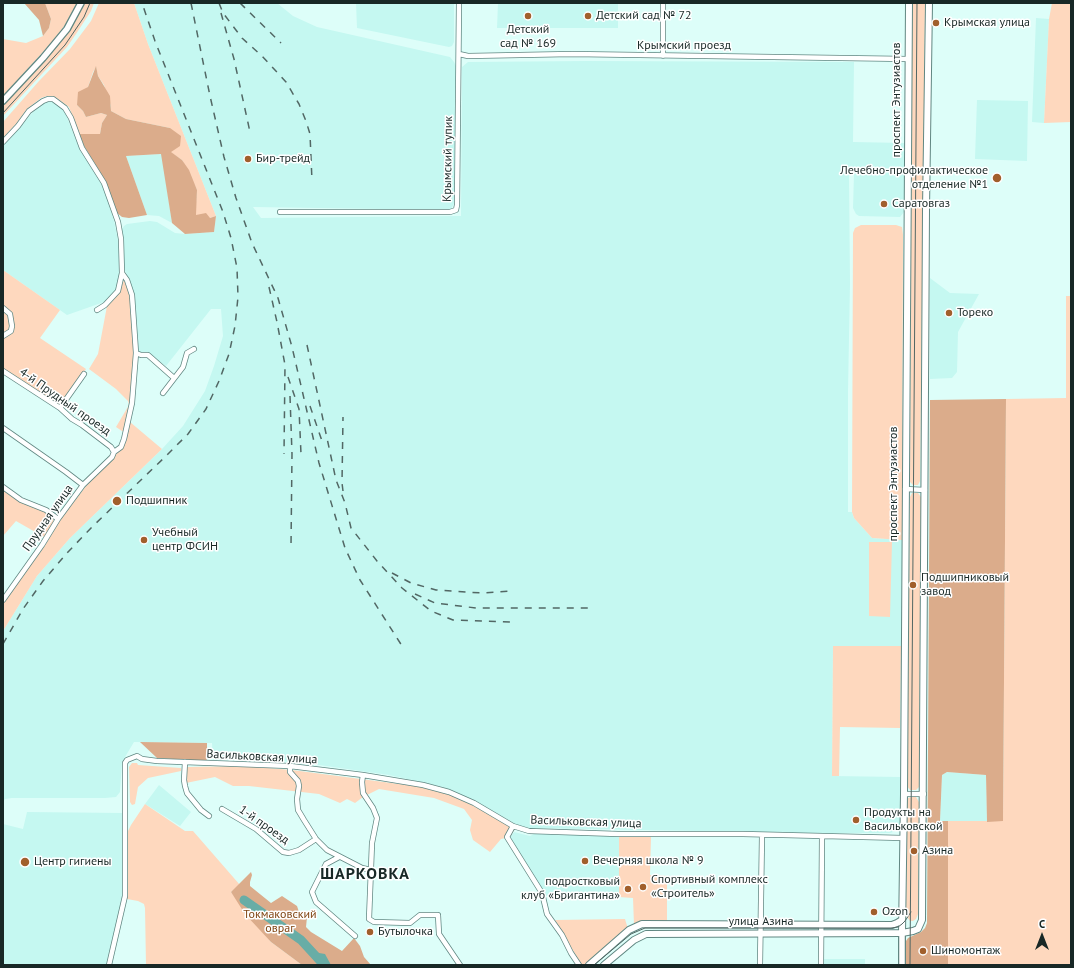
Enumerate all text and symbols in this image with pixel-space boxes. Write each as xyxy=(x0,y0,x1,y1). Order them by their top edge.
place label: Детский сад № 72 xyxy=(596,9,692,23)
marker: Детский сад № 169 xyxy=(523,11,533,21)
marker: Детский сад № 72 xyxy=(583,11,593,21)
place label: Крымская улица xyxy=(944,16,1030,30)
marker: Крымская улица xyxy=(931,18,941,28)
place label: Детский сад № 169 xyxy=(500,23,556,51)
street label: Крымский проезд xyxy=(637,39,731,53)
street label: проспект Энтузиастов xyxy=(890,43,904,157)
street label: Крымский тупик xyxy=(440,116,456,202)
place label: Бир-трейд xyxy=(256,152,310,166)
marker: Бир-трейд xyxy=(243,154,253,164)
place label: Лечебно-профилактическое отделение №1 xyxy=(840,164,988,192)
marker: Лечебно-профилактическое отделение №1 xyxy=(991,172,1003,184)
place label: Саратовгаз xyxy=(892,197,950,211)
marker: Саратовгаз xyxy=(879,199,889,209)
place label: Тореко xyxy=(957,306,993,320)
marker: Тореко xyxy=(944,308,954,318)
street label: 4-й Прудный проезд xyxy=(17,365,113,439)
street label: проспект Энтузиастов xyxy=(887,427,901,541)
street label: Прудная улица xyxy=(20,482,76,554)
place label: Подшипник xyxy=(126,494,187,508)
marker: Подшипник xyxy=(111,495,123,507)
place label: Учебный центр ФСИН xyxy=(152,526,218,554)
marker: Учебный центр ФСИН xyxy=(139,535,149,545)
place label: Подшипниковый завод xyxy=(921,571,1009,599)
marker: Подшипниковый завод xyxy=(908,580,918,590)
street label: Васильковская улица xyxy=(206,747,318,767)
street label: 1-й проезд xyxy=(236,803,292,847)
place label: Продукты на Васильковской xyxy=(864,806,943,834)
street label: Васильковская улица xyxy=(530,813,642,831)
marker: Продукты на Васильковской xyxy=(851,815,861,825)
place label: Азина xyxy=(922,844,953,858)
marker: Азина xyxy=(909,846,919,856)
place label: Вечерняя школа № 9 xyxy=(593,854,704,868)
place label: Центр гигиены xyxy=(34,855,111,869)
marker: Центр гигиены xyxy=(19,856,31,868)
marker: Вечерняя школа № 9 xyxy=(580,856,590,866)
district label: ШАРКОВКА xyxy=(320,864,410,884)
place label: Спортивный комплекс «Строитель» xyxy=(651,873,768,901)
place label: подростковый клуб «Бригантина» xyxy=(521,875,620,903)
marker: Спортивный комплекс «Строитель» xyxy=(638,882,648,892)
marker: подростковый клуб «Бригантина» xyxy=(623,884,633,894)
place label: Ozon xyxy=(882,905,908,919)
marker: Ozon xyxy=(869,907,879,917)
park label: Токмаковский овраг xyxy=(243,908,317,936)
street label: улица Азина xyxy=(728,915,794,929)
north arrow xyxy=(1022,916,1062,956)
text: С xyxy=(1039,917,1045,931)
place label: Бутылочка xyxy=(378,925,433,939)
marker: Бутылочка xyxy=(365,927,375,937)
place label: Шиномонтаж xyxy=(931,944,1000,958)
marker: Шиномонтаж xyxy=(918,946,928,956)

